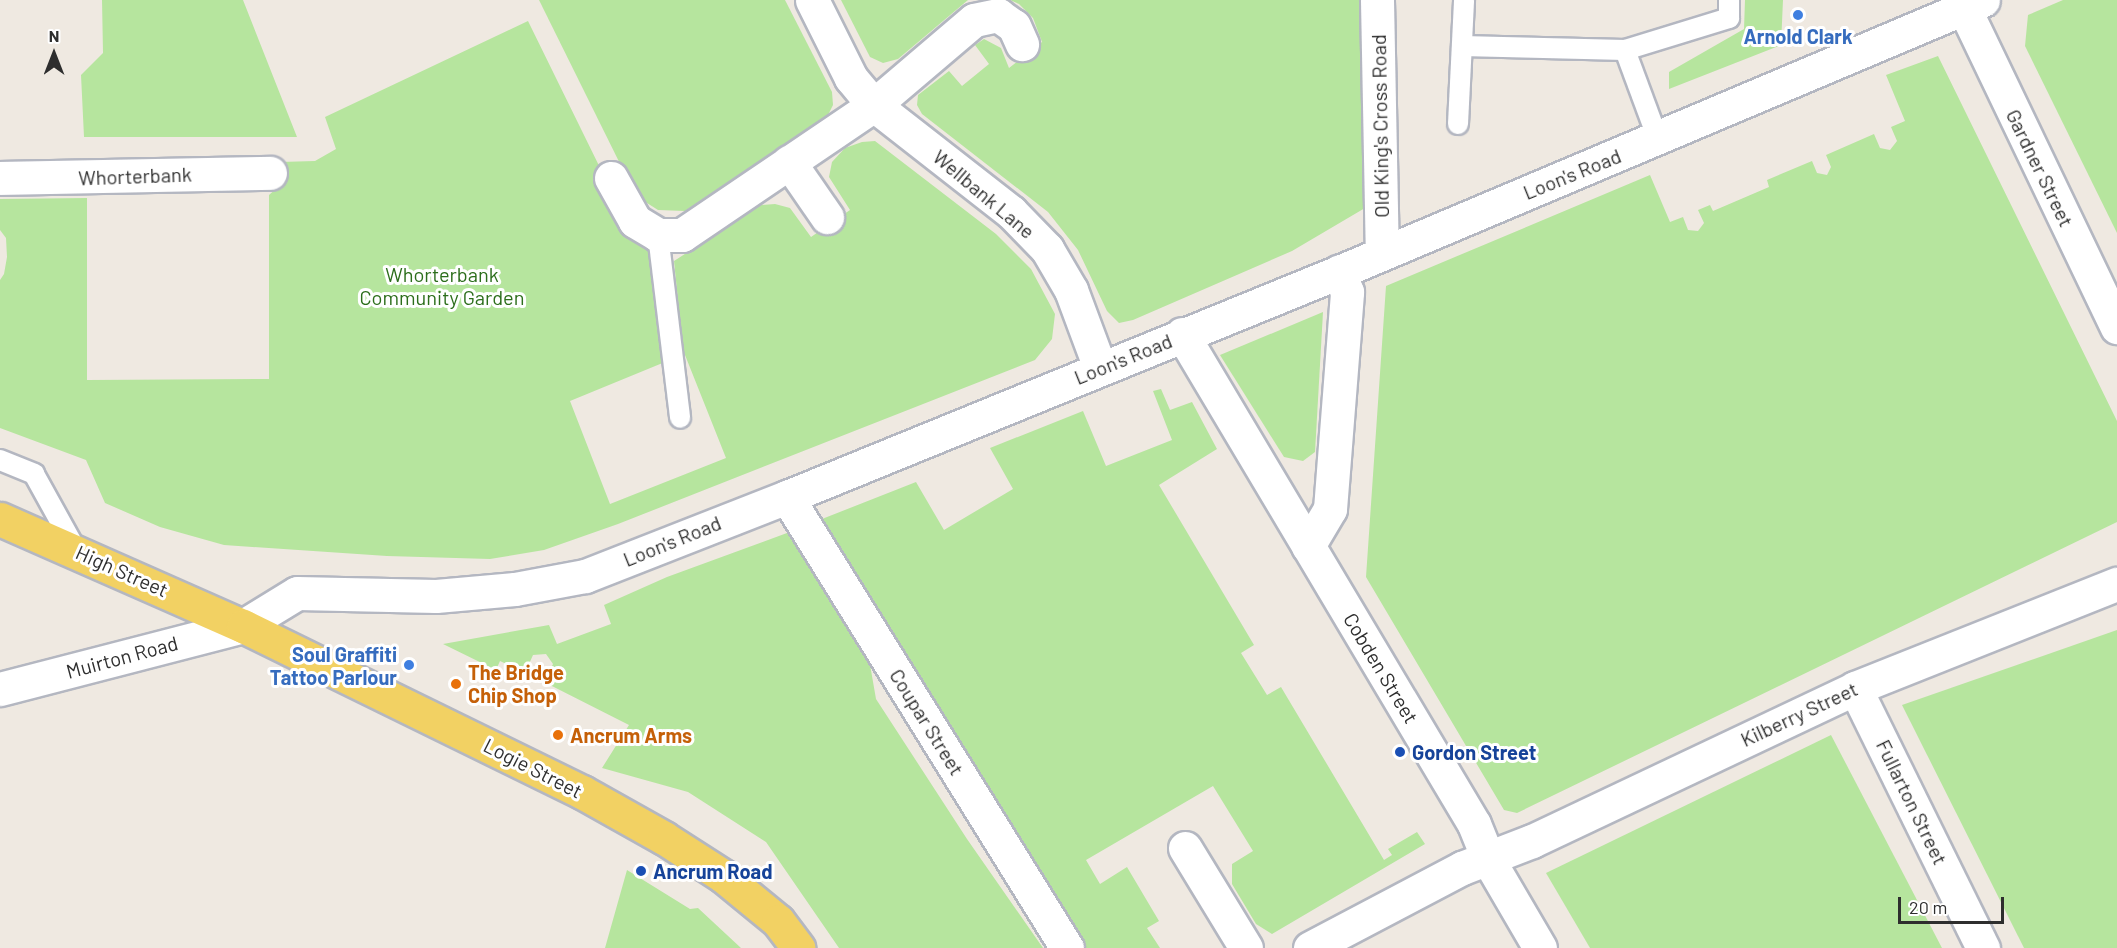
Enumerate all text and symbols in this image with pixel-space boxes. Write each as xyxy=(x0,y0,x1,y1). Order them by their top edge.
marker: Arnold Clark xyxy=(1791,8,1805,22)
north arrow xyxy=(24,24,84,84)
place label: Arnold Clark xyxy=(1743,24,1853,48)
text: N xyxy=(49,26,59,45)
street label: Old King's Cross Road xyxy=(1366,34,1394,218)
street label: Gardner Street xyxy=(2001,105,2079,231)
street label: Loon's Road xyxy=(1520,144,1624,204)
street label: Wellbank Lane xyxy=(928,145,1040,243)
street label: Whorterbank xyxy=(78,162,192,190)
park label: Whorterbank Community Garden xyxy=(359,263,525,310)
street label: Loon's Road xyxy=(1071,329,1175,389)
street label: Loon's Road xyxy=(620,511,724,571)
street label: High Street xyxy=(72,540,172,602)
street label: Cobden Street xyxy=(1339,608,1423,728)
street label: Muirton Road xyxy=(64,631,180,683)
place label: Soul Graffiti Tattoo Parlour xyxy=(270,642,397,689)
marker: Soul Graffiti Tattoo Parlour xyxy=(402,658,416,672)
place label: The Bridge Chip Shop xyxy=(468,660,564,707)
street label: Coupar Street xyxy=(885,664,969,780)
street label: Kilberry Street xyxy=(1737,676,1861,752)
marker: The Bridge Chip Shop xyxy=(449,677,463,691)
place label: Ancrum Arms xyxy=(570,723,692,747)
marker: Ancrum Arms xyxy=(551,728,565,742)
street label: Logie Street xyxy=(480,733,586,803)
street label: Fullarton Street xyxy=(1871,736,1953,868)
place label: Gordon Street xyxy=(1412,740,1536,764)
marker: Gordon Street xyxy=(1393,745,1407,759)
place label: Ancrum Road xyxy=(653,859,772,883)
marker: Ancrum Road xyxy=(634,864,648,878)
scale bar xyxy=(1901,885,2008,923)
text: 20 m xyxy=(1909,896,1947,918)

